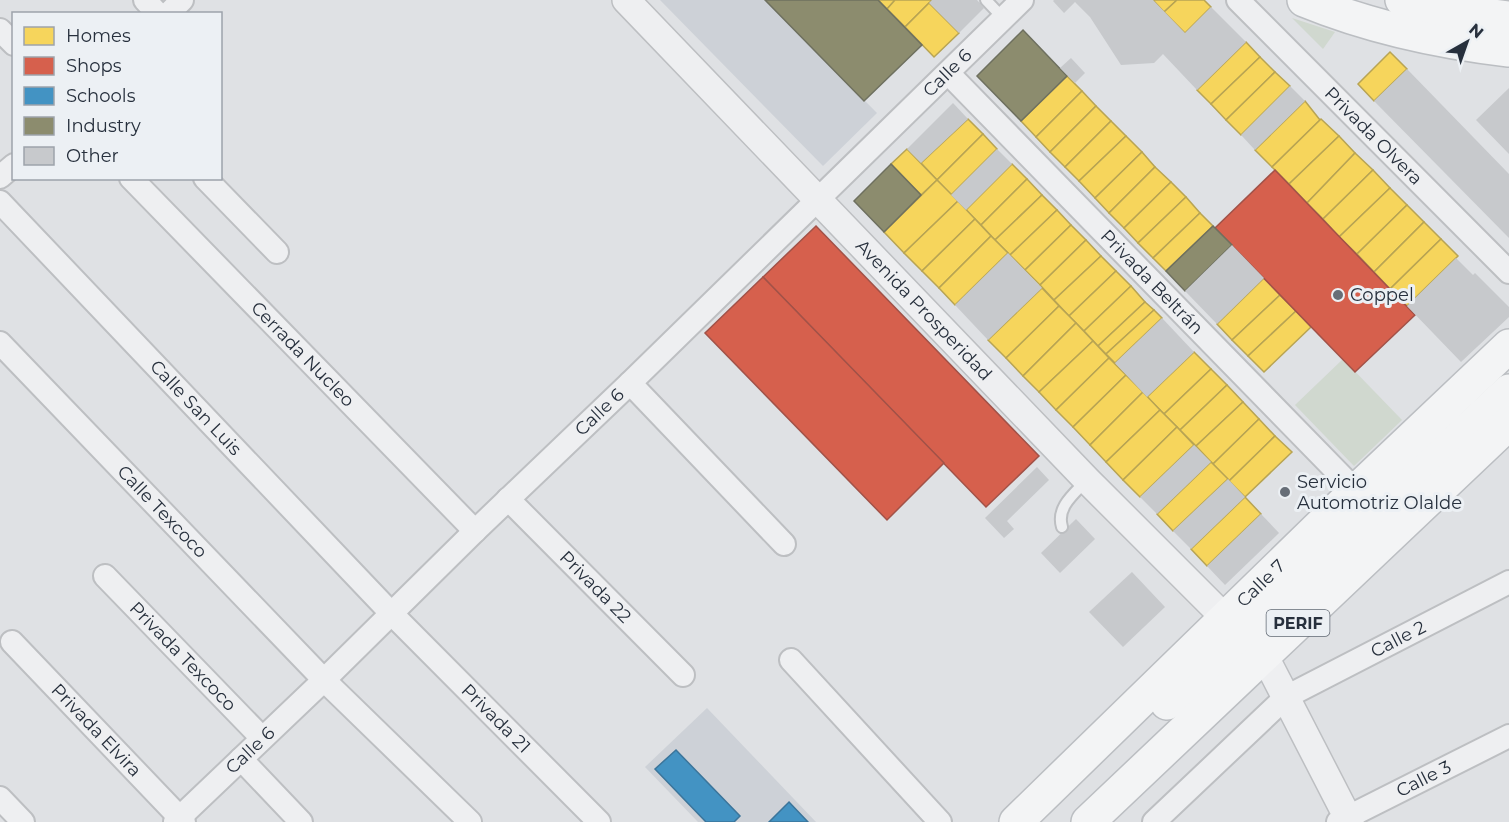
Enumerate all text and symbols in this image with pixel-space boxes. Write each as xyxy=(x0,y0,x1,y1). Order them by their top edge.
legend xyxy=(12,12,222,180)
north arrow xyxy=(1437,12,1497,72)
text: N xyxy=(1465,19,1487,42)
text: Homes xyxy=(66,25,131,47)
street label: Calle 6 xyxy=(918,44,976,102)
text: Shops xyxy=(66,55,122,77)
street label: Privada Olvera xyxy=(1320,82,1427,190)
text: Schools xyxy=(66,85,136,107)
text: Industry xyxy=(66,115,141,137)
text: Other xyxy=(66,145,119,167)
street label: Privada Beltrán xyxy=(1096,225,1208,339)
street label: Avenida Prosperidad xyxy=(851,235,997,385)
place label: Coppel xyxy=(1350,284,1414,306)
marker: Coppel xyxy=(1331,288,1345,302)
street label: Cerrada Nucleo xyxy=(246,297,359,412)
street label: Calle San Luis xyxy=(145,355,246,460)
street label: Calle 6 xyxy=(570,384,629,441)
street label: Calle Texcoco xyxy=(113,461,212,563)
place label: Servicio Automotriz Olalde xyxy=(1297,471,1462,514)
marker: Servicio Automotriz Olalde xyxy=(1278,485,1292,499)
street label: Privada 22 xyxy=(555,546,636,627)
street label: Calle 7 xyxy=(1232,555,1290,612)
street label: Privada Texcoco xyxy=(125,597,241,716)
road number: PERIF xyxy=(1266,610,1330,636)
street label: Calle 2 xyxy=(1367,616,1429,662)
street label: Privada Elvira xyxy=(47,679,146,781)
street label: Privada 21 xyxy=(457,679,535,758)
street label: Calle 6 xyxy=(221,722,279,779)
street label: Calle 3 xyxy=(1393,756,1455,802)

